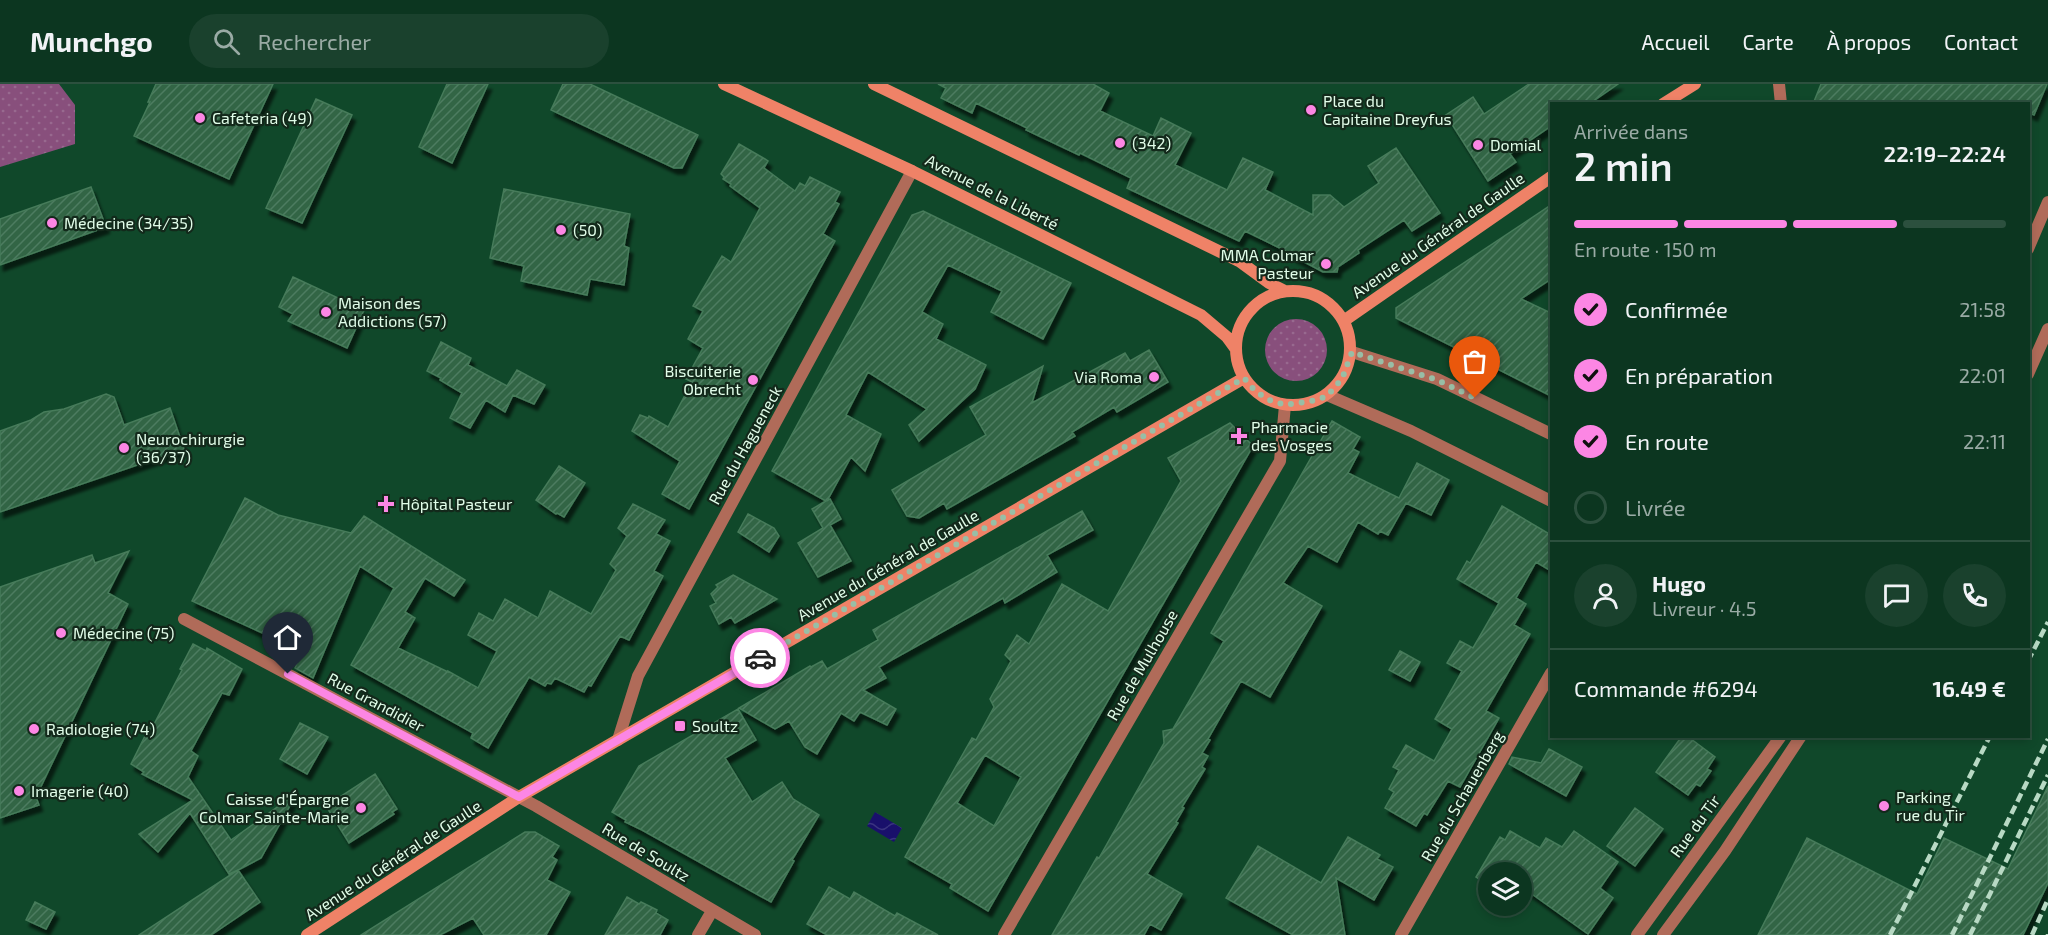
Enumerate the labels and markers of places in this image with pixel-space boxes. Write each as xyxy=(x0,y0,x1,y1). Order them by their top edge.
place label: Place du Capitaine Dreyfus xyxy=(1323,91,1452,128)
marker: Place du Capitaine Dreyfus xyxy=(1304,103,1318,117)
place label: Cafeteria (49) xyxy=(212,108,312,127)
marker: Cafeteria (49) xyxy=(193,111,207,125)
place label: (342) xyxy=(1132,133,1171,152)
place label: Domial xyxy=(1490,135,1541,154)
marker: (342) xyxy=(1113,136,1127,150)
marker: Domial xyxy=(1471,138,1485,152)
place label: Médecine (34/35) xyxy=(64,213,193,232)
marker: Médecine (34/35) xyxy=(45,216,59,230)
place label: (50) xyxy=(573,220,602,239)
marker: (50) xyxy=(554,223,568,237)
place label: MMA Colmar Pasteur xyxy=(1221,245,1315,282)
marker: MMA Colmar Pasteur xyxy=(1319,257,1333,271)
place label: Maison des Addictions (57) xyxy=(338,293,446,330)
marker: Maison des Addictions (57) xyxy=(319,305,333,319)
pin xyxy=(1449,336,1500,398)
place label: Biscuiterie Obrecht xyxy=(664,361,741,398)
place label: Via Roma xyxy=(1074,367,1142,386)
marker: Via Roma xyxy=(1147,370,1161,384)
marker: Biscuiterie Obrecht xyxy=(746,373,760,387)
place label: Pharmacie des Vosges xyxy=(1251,417,1332,454)
place label: Neurochirurgie (36/37) xyxy=(136,429,245,466)
marker: Pharmacie des Vosges xyxy=(1232,429,1246,443)
marker: Neurochirurgie (36/37) xyxy=(117,441,131,455)
place label: Hôpital Pasteur xyxy=(400,494,513,513)
marker: Hôpital Pasteur xyxy=(377,495,395,513)
pin xyxy=(262,612,313,674)
place label: Médecine (75) xyxy=(73,623,175,642)
marker: Médecine (75) xyxy=(54,626,68,640)
place label: Soultz xyxy=(692,716,738,735)
place label: Radiologie (74) xyxy=(46,719,155,738)
marker: Soultz xyxy=(673,719,687,733)
marker: Radiologie (74) xyxy=(27,722,41,736)
place label: Imagerie (40) xyxy=(31,781,129,800)
marker: Imagerie (40) xyxy=(12,784,26,798)
place label: Parking rue du Tir xyxy=(1896,787,1965,824)
place label: Caisse d'Épargne Colmar Sainte-Marie xyxy=(199,789,349,826)
marker: Parking rue du Tir xyxy=(1877,799,1891,813)
marker: Caisse d'Épargne Colmar Sainte-Marie xyxy=(354,801,368,815)

